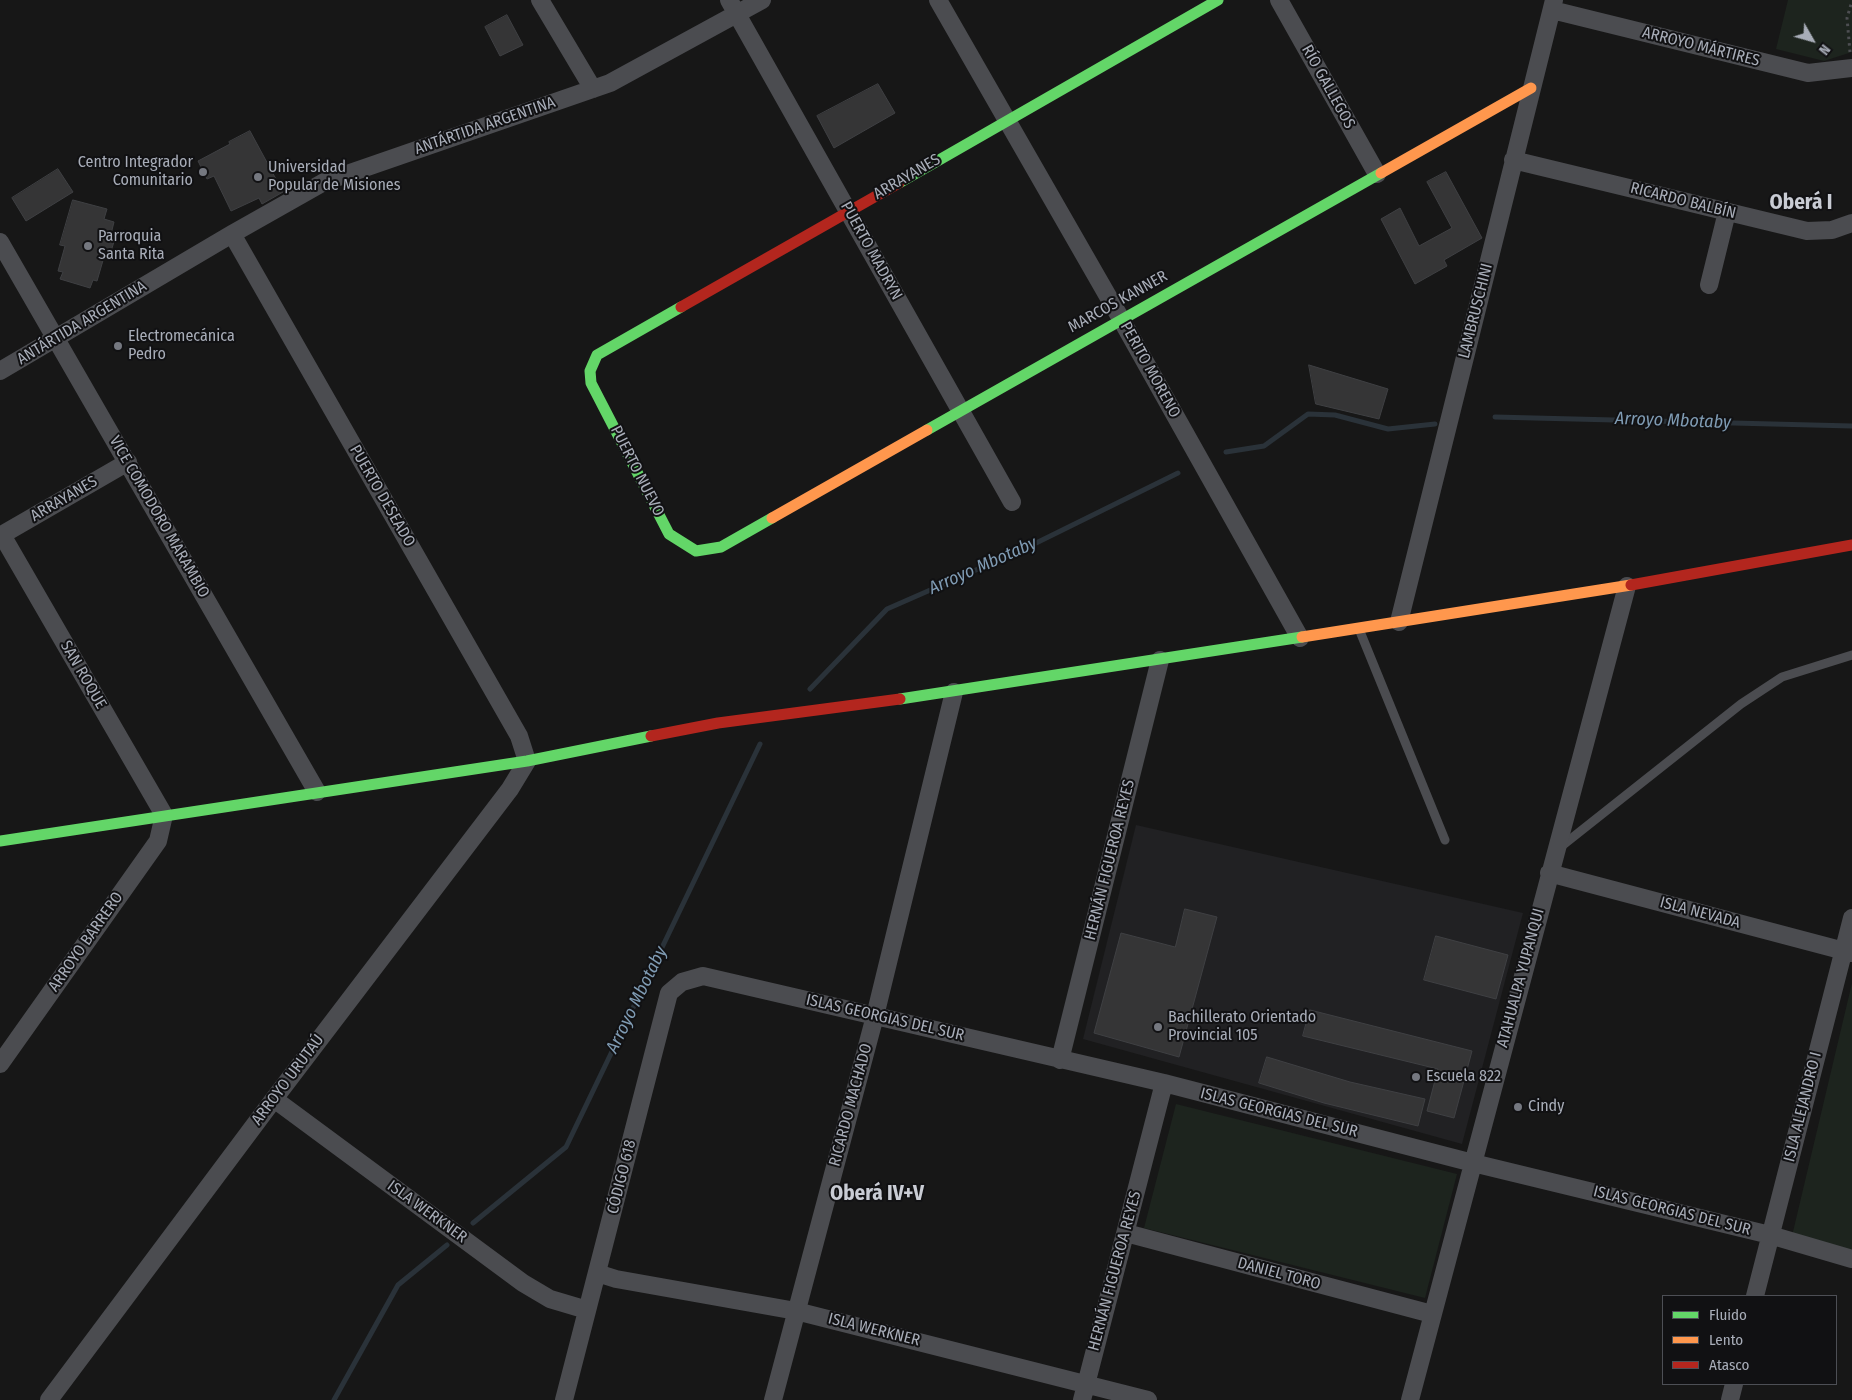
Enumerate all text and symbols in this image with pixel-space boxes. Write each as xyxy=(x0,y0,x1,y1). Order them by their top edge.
north arrow xyxy=(1787,15,1837,65)
street label: ARROYO MÁRTIRES xyxy=(1640,23,1762,71)
text: N xyxy=(1815,41,1834,58)
street label: RÍO GALLEGOS xyxy=(1297,42,1359,132)
street label: ANTÁRTIDA ARGENTINA xyxy=(412,93,558,159)
street label: ARRAYANES xyxy=(870,150,944,204)
place label: Centro Integrador Comunitario xyxy=(78,153,193,191)
place label: Universidad Popular de Misiones xyxy=(268,158,401,196)
marker: Centro Integrador Comunitario xyxy=(197,166,209,178)
marker: Universidad Popular de Misiones xyxy=(252,171,264,183)
street label: RICARDO BALBÍN xyxy=(1628,179,1738,223)
district label: Oberá I xyxy=(1770,190,1832,216)
street label: PUERTO MADRYN xyxy=(836,199,906,303)
place label: Parroquia Santa Rita xyxy=(98,227,165,265)
marker: Parroquia Santa Rita xyxy=(82,240,94,252)
street label: LAMBRUSCHINI xyxy=(1455,261,1497,361)
street label: MARCOS KANNER xyxy=(1065,267,1171,337)
street label: ANTÁRTIDA ARGENTINA xyxy=(14,277,150,369)
street label: PERITO MORENO xyxy=(1116,319,1184,421)
place label: Electromecánica Pedro xyxy=(128,327,235,365)
marker: Electromecánica Pedro xyxy=(112,340,124,352)
water label: Arroyo Mbotaby xyxy=(1615,408,1731,434)
street label: PUERTO NUEVO xyxy=(606,423,668,519)
street label: VICE COMODORO MARAMBIO xyxy=(105,433,213,601)
street label: PUERTO DESEADO xyxy=(345,442,419,550)
street label: ARRAYANES xyxy=(27,472,101,526)
water label: Arroyo Mbotaby xyxy=(926,533,1040,599)
street label: SAN ROQUE xyxy=(56,638,110,712)
street label: HERNÁN FIGUEROA REYES xyxy=(1081,778,1139,942)
street label: ARROYO BARRERO xyxy=(45,888,127,996)
street label: ISLA NEVADA xyxy=(1658,893,1742,933)
street label: ATAHUALPA YUPANQUI xyxy=(1493,906,1549,1050)
water label: Arroyo Mbotaby xyxy=(602,943,672,1057)
street label: ISLAS GEORGIAS DEL SUR xyxy=(804,990,966,1046)
place label: Bachillerato Orientado Provincial 105 xyxy=(1168,1008,1316,1046)
marker: Bachillerato Orientado Provincial 105 xyxy=(1152,1021,1164,1033)
street label: ARROYO URUTAÚ xyxy=(248,1031,328,1129)
street label: RICARDO MACHADO xyxy=(825,1041,877,1169)
street label: ISLA ALEJANDRO I xyxy=(1780,1050,1826,1164)
place label: Escuela 822 xyxy=(1426,1067,1501,1087)
marker: Escuela 822 xyxy=(1410,1071,1422,1083)
street label: ISLAS GEORGIAS DEL SUR xyxy=(1198,1084,1360,1142)
place label: Cindy xyxy=(1528,1097,1564,1117)
marker: Cindy xyxy=(1512,1101,1524,1113)
street label: CÓDIGO 618 xyxy=(604,1138,640,1216)
street label: ISLA WERKNER xyxy=(383,1177,471,1247)
district label: Oberá IV+V xyxy=(830,1181,924,1207)
street label: ISLAS GEORGIAS DEL SUR xyxy=(1591,1182,1753,1240)
street label: HERNÁN FIGUEROA REYES xyxy=(1084,1189,1146,1353)
street label: DANIEL TORO xyxy=(1235,1254,1323,1294)
legend xyxy=(1662,1295,1837,1385)
text: Fluido xyxy=(1709,1306,1747,1324)
street label: ISLA WERKNER xyxy=(826,1309,922,1351)
text: Lento xyxy=(1709,1331,1743,1349)
text: Atasco xyxy=(1709,1356,1749,1374)

